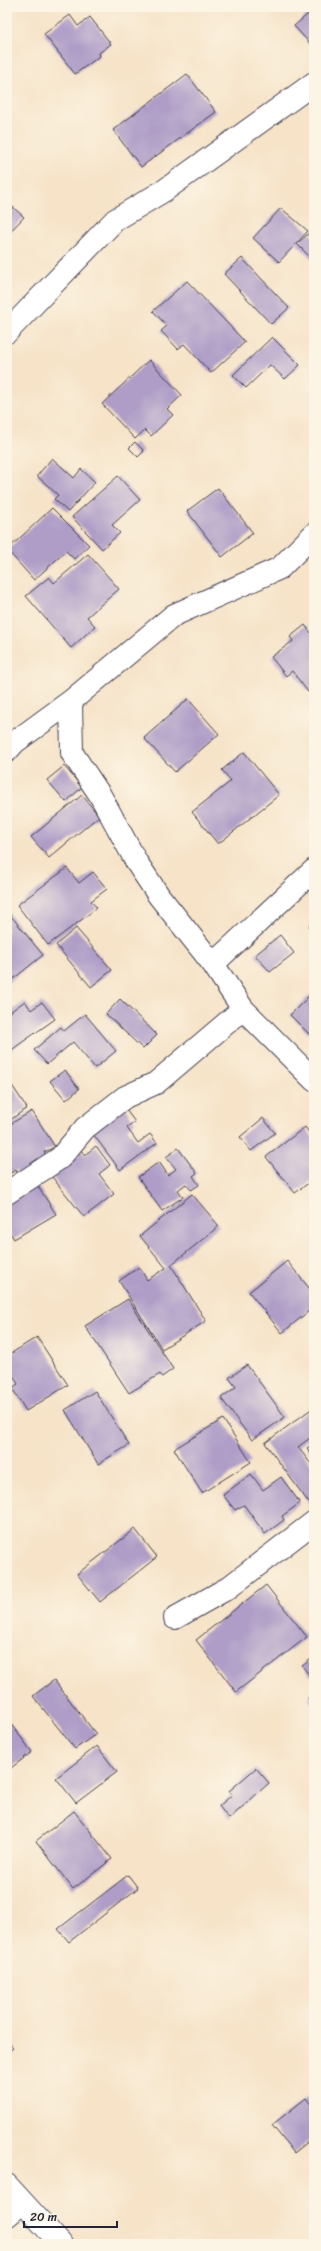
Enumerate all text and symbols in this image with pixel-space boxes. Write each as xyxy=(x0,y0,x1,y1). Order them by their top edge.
scale bar xyxy=(24,2203,117,2229)
text: 20 m xyxy=(30,2206,57,2228)

